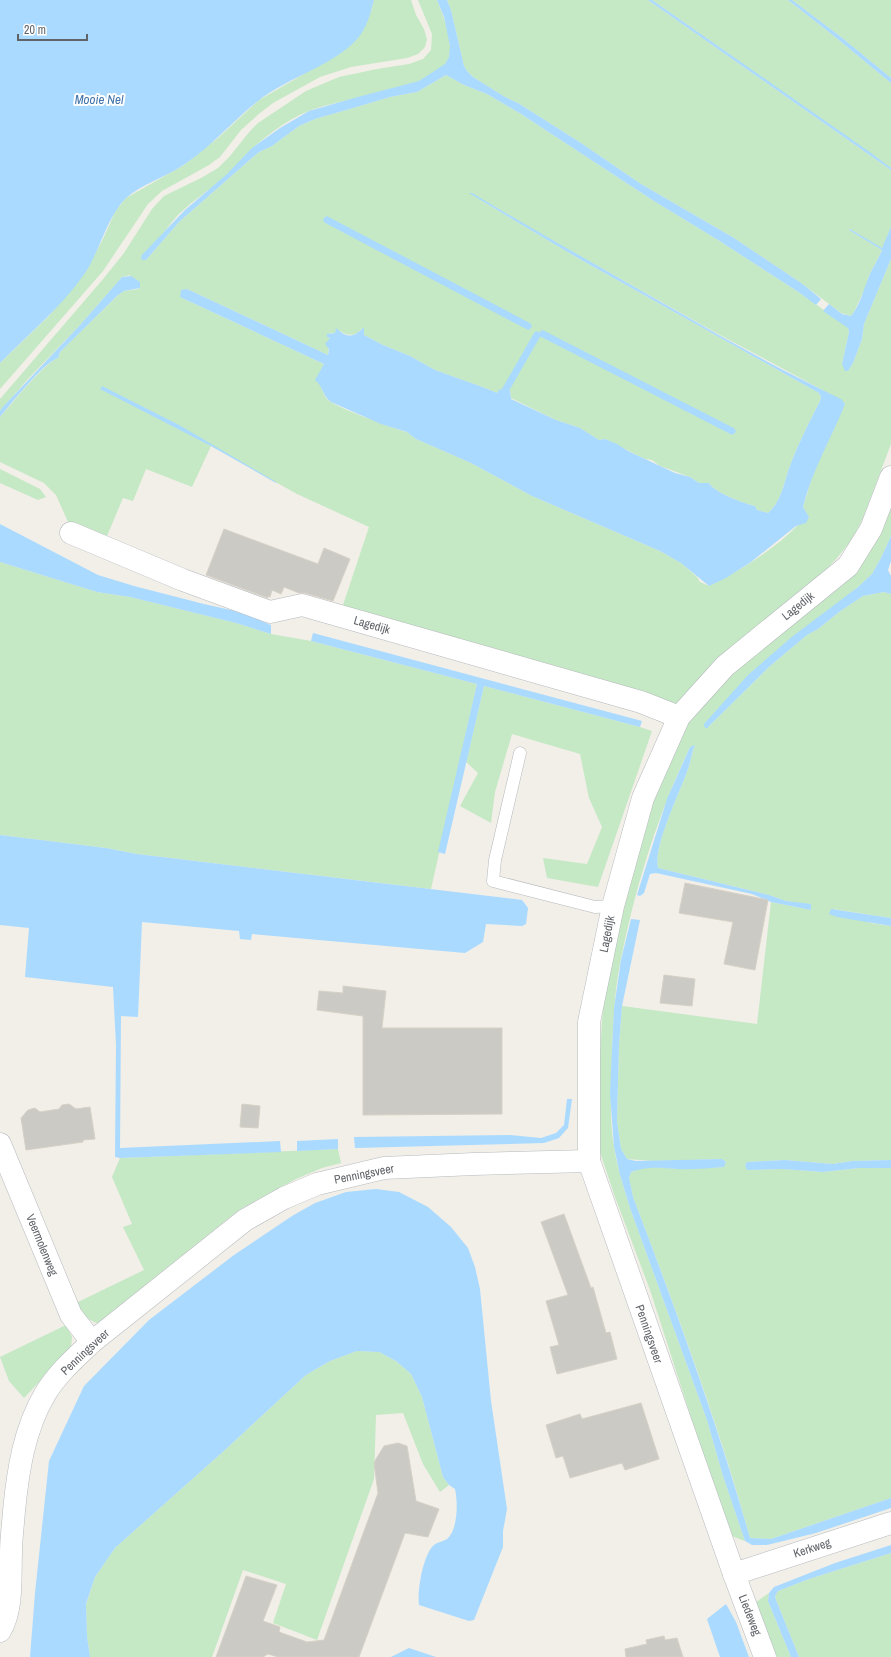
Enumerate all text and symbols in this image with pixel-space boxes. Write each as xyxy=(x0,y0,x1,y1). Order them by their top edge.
scale bar xyxy=(18,16,87,42)
text: 20 m xyxy=(24,22,46,38)
water label: Mooie Nel xyxy=(75,91,124,108)
street label: Lagedijk xyxy=(779,588,818,624)
street label: Lagedijk xyxy=(352,612,392,638)
street label: Lagedijk xyxy=(596,914,618,954)
street label: Penningsveer xyxy=(333,1160,396,1188)
street label: Veermolenweg xyxy=(22,1212,62,1279)
street label: Penningsveer xyxy=(632,1303,667,1366)
street label: Penningsveer xyxy=(57,1325,113,1379)
street label: Kerkweg xyxy=(791,1534,833,1562)
street label: Liedeweg xyxy=(735,1592,765,1638)

